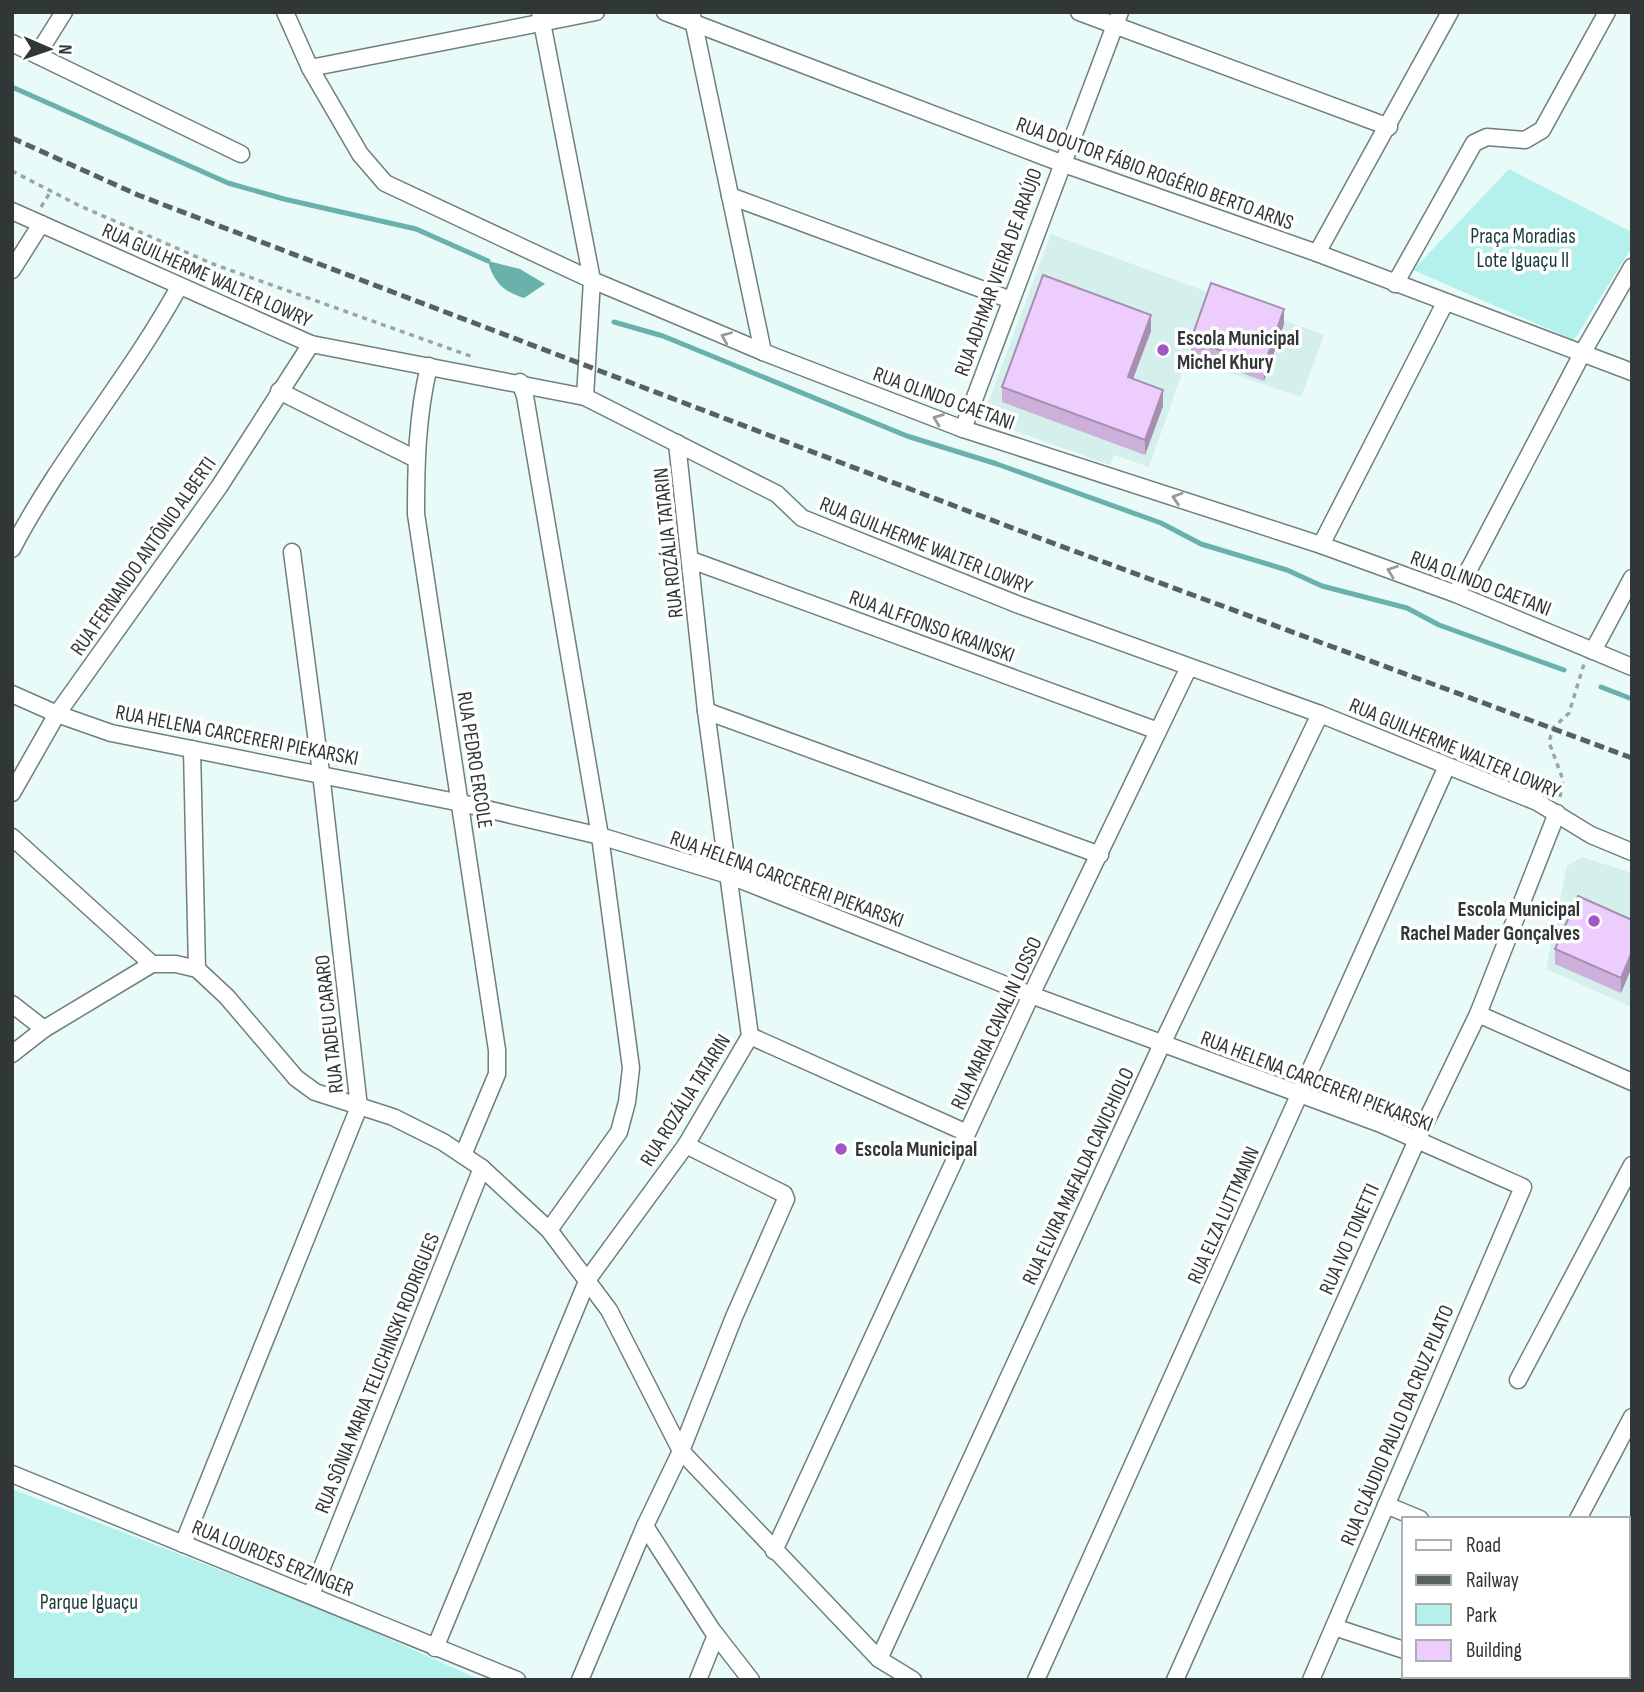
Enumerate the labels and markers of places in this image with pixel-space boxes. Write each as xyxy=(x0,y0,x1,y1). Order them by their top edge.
place label: Escola Municipal Michel Khury xyxy=(1177,326,1299,375)
marker: Escola Municipal Michel Khury xyxy=(1155,342,1171,358)
place label: Escola Municipal Rachel Mader Gonçalves xyxy=(1400,897,1580,946)
marker: Escola Municipal Rachel Mader Gonçalves xyxy=(1586,913,1602,929)
place label: Escola Municipal xyxy=(855,1137,977,1162)
marker: Escola Municipal xyxy=(833,1141,849,1157)

